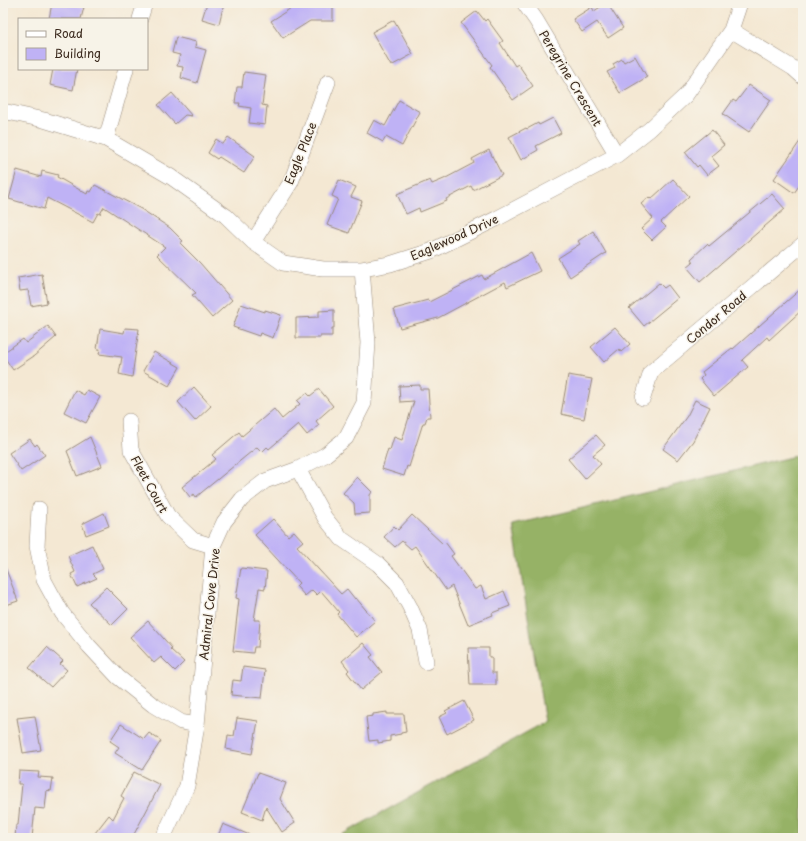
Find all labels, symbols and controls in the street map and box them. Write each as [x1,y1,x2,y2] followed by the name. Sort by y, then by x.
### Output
[18,18,148,70] legend
[54,24,83,42] text: Road
[535,26,607,130] street label: Peregrine Crescent
[54,44,101,62] text: Building
[279,119,321,187] street label: Eagle Place
[407,209,501,265] street label: Eaglewood Drive
[682,286,750,348] street label: Condor Road
[127,452,173,516] street label: Fleet Court
[194,547,224,661] street label: Admiral Cove Drive

